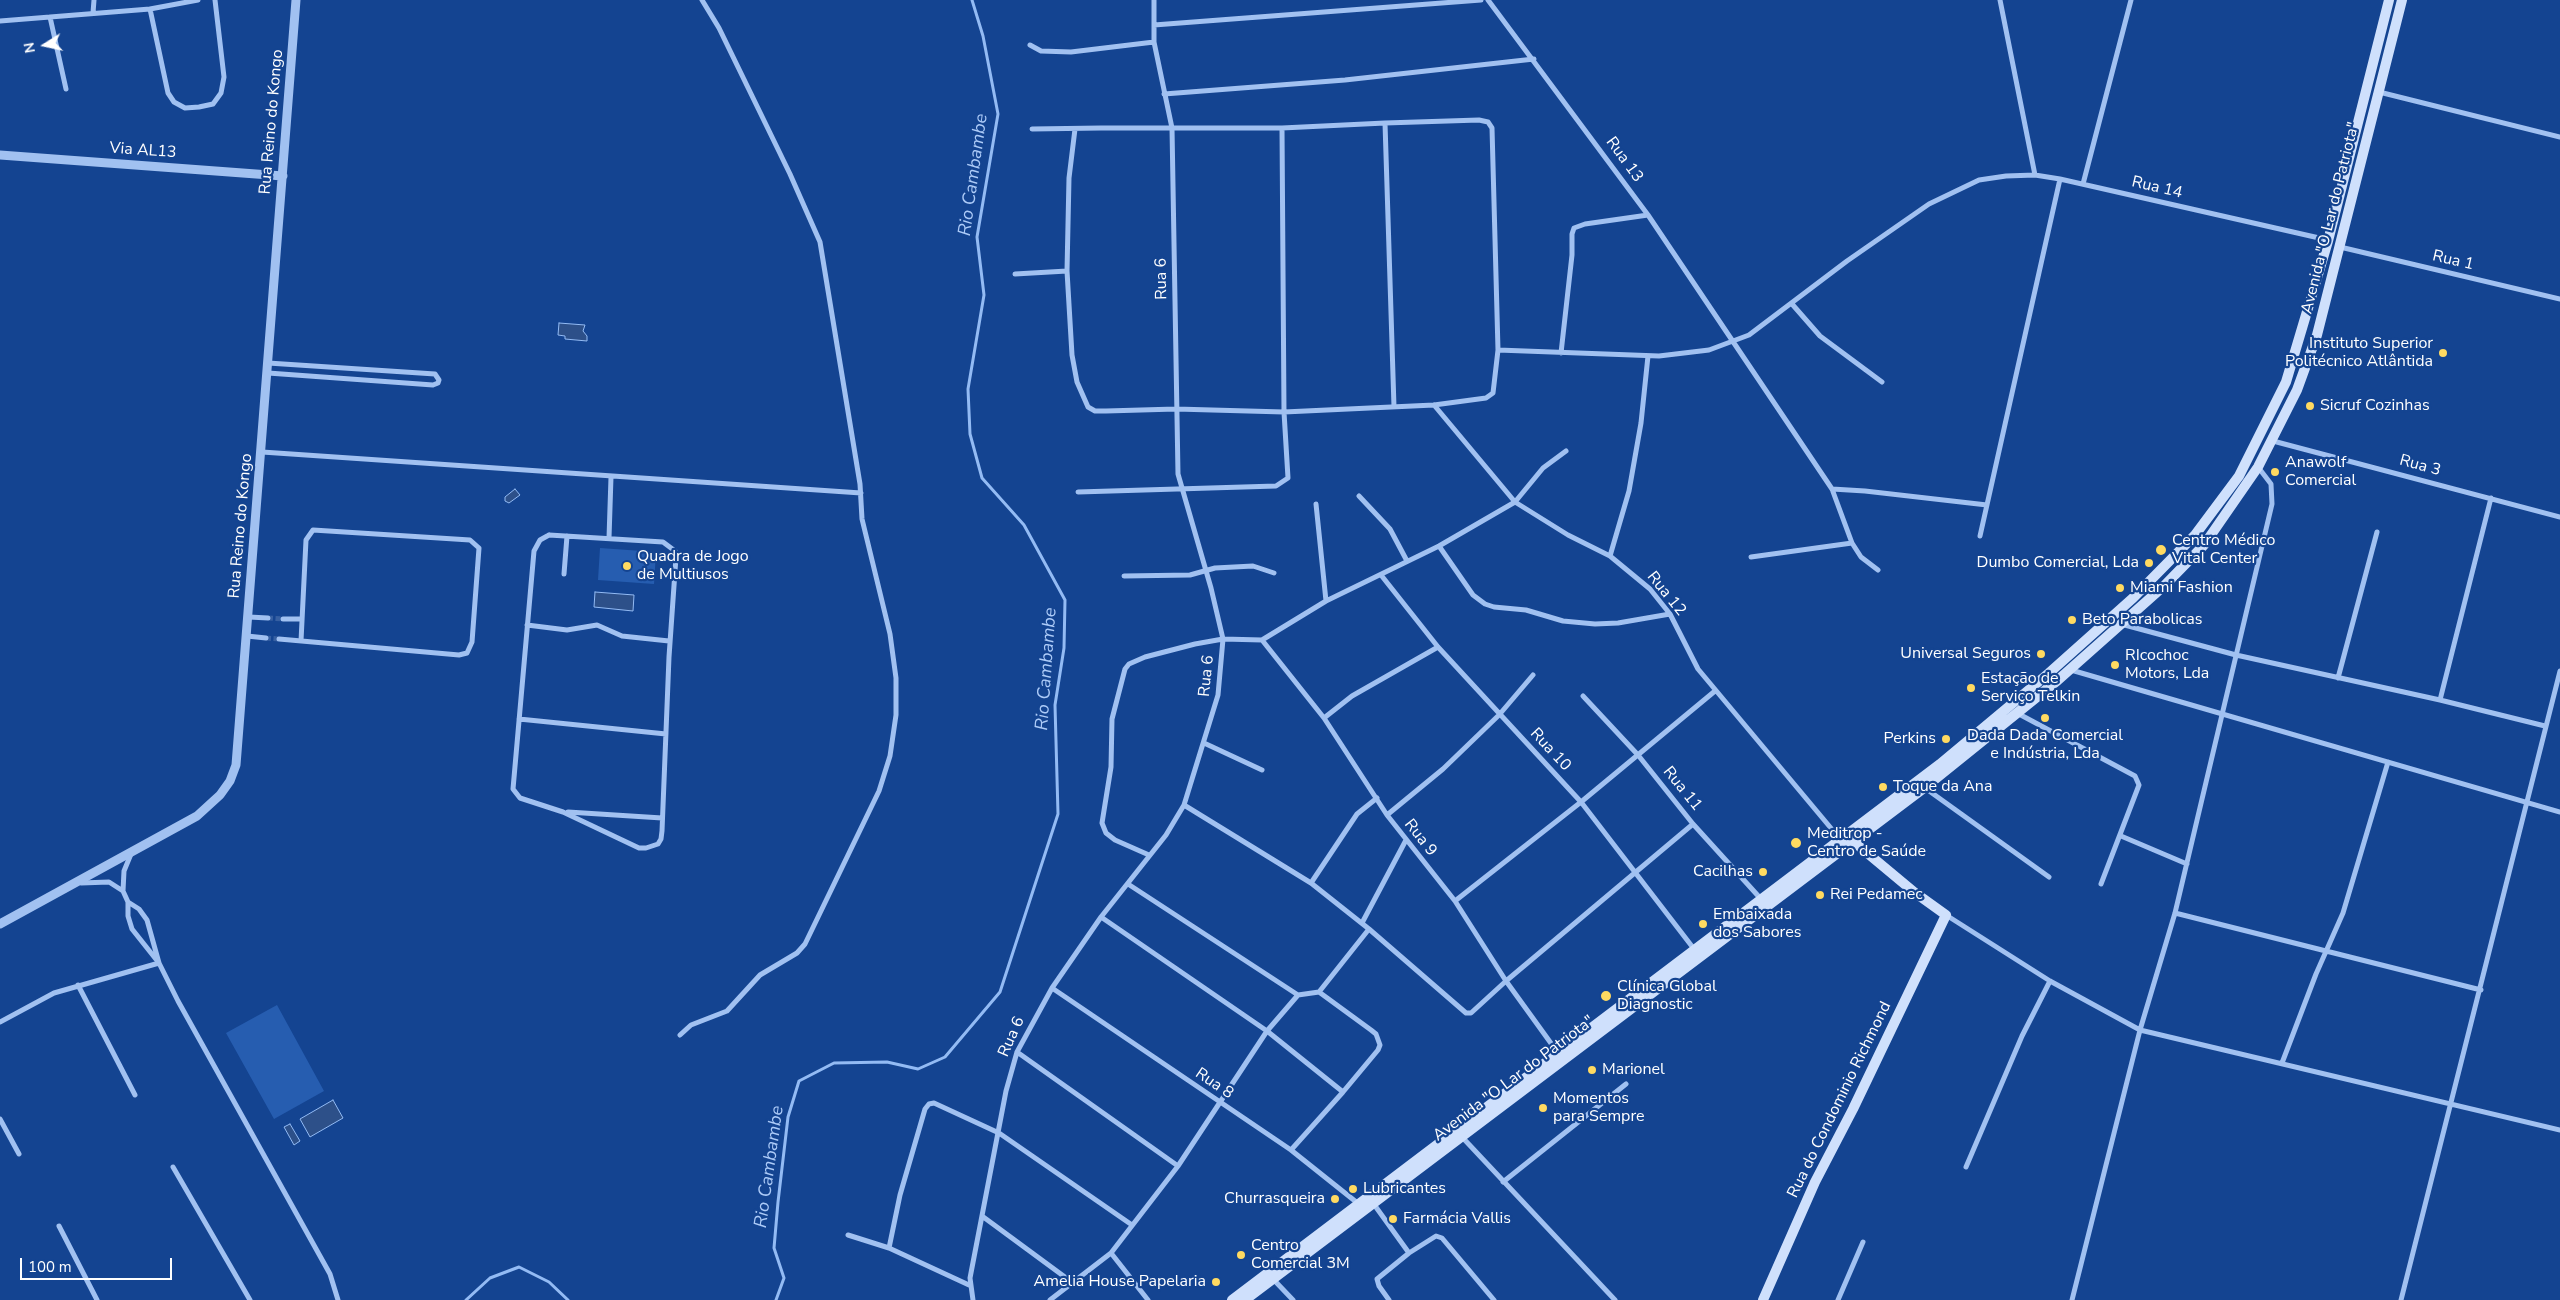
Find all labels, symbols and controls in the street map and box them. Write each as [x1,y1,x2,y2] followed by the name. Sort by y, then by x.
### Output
[20,20,70,70] north arrow
[19,41,40,55] text: N
[256,49,288,195] street label: Rua Reino do Kongo
[955,113,993,237] water label: Rio Cambambe
[2298,120,2364,316] street label: Avenida "O Lar do Patriota"
[1601,134,1647,186] street label: Rua 13
[109,139,177,163] street label: Via AL13
[2130,173,2184,203] street label: Rua 14
[2430,247,2476,275] street label: Rua 1
[1152,258,1172,300] street label: Rua 6
[2285,334,2433,372] place label: Instituto Superior Politécnico Atlântida
[2437,347,2449,359] marker: Instituto Superior Politécnico Atlântida
[2320,396,2430,416] place label: Sicruf Cozinhas
[2304,400,2316,412] marker: Sicruf Cozinhas
[2397,451,2443,481] street label: Rua 3
[225,453,257,599] street label: Rua Reino do Kongo
[2285,453,2356,491] place label: Anawolf Comercial
[2269,466,2281,478] marker: Anawolf Comercial
[2172,531,2275,569] place label: Centro Médico Vital Center
[2154,543,2168,557] marker: Centro Médico Vital Center
[637,547,749,585] place label: Quadra de Jogo de Multiusos
[1977,553,2139,573] place label: Dumbo Comercial, Lda
[2143,557,2155,569] marker: Dumbo Comercial, Lda
[621,560,633,572] marker: Quadra de Jogo de Multiusos
[1642,568,1690,620] street label: Rua 12
[2130,578,2233,598] place label: Miami Fashion
[2114,582,2126,594] marker: Miami Fashion
[1032,607,1062,731] water label: Rio Cambambe
[2082,610,2202,630] place label: Beto Parabolicas
[2066,614,2078,626] marker: Beto Parabolicas
[1900,644,2031,664] place label: Universal Seguros
[2125,646,2209,684] place label: RIcochoc Motors, Lda
[2035,648,2047,660] marker: Universal Seguros
[1195,654,1219,698] street label: Rua 6
[2109,659,2121,671] marker: RIcochoc Motors, Lda
[1981,669,2080,707] place label: Estação de Serviço Telkin
[1965,682,1977,694] marker: Estação de Serviço Telkin
[2039,712,2051,724] marker: Dada Dada Comercial e Indústria, Lda
[1525,725,1575,775] street label: Rua 10
[1967,726,2123,764] place label: Dada Dada Comercial e Indústria, Lda
[1883,729,1936,749] place label: Perkins
[1940,733,1952,745] marker: Perkins
[1658,763,1706,815] street label: Rua 11
[1893,777,1992,797] place label: Toque da Ana
[1877,781,1889,793] marker: Toque da Ana
[1400,816,1440,860] street label: Rua 9
[1807,824,1926,862] place label: Meditrop - Centro de Saúde
[1789,836,1803,850] marker: Meditrop - Centro de Saúde
[1693,862,1753,882] place label: Cacilhas
[1757,866,1769,878] marker: Cacilhas
[1830,885,1923,905] place label: Rei Pedamec
[1814,889,1826,901] marker: Rei Pedamec
[1713,905,1801,943] place label: Embaixada dos Sabores
[1697,918,1709,930] marker: Embaixada dos Sabores
[1617,977,1717,1015] place label: Clínica Global Diagnostic
[1599,989,1613,1003] marker: Clínica Global Diagnostic
[1784,999,1896,1201] street label: Rua do Condominio Richmond
[1430,1012,1598,1146] street label: Avenida "O Lar do Patriota"
[995,1014,1029,1060] street label: Rua 6
[1602,1060,1665,1080] place label: Marionel
[1191,1064,1237,1104] street label: Rua 8
[1586,1064,1598,1076] marker: Marionel
[1553,1089,1645,1127] place label: Momentos para Sempre
[1537,1102,1549,1114] marker: Momentos para Sempre
[751,1105,789,1229] water label: Rio Cambambe
[1363,1179,1446,1199] place label: Lubricantes
[1347,1183,1359,1195] marker: Lubricantes
[1224,1189,1325,1209] place label: Churrasqueira
[1329,1193,1341,1205] marker: Churrasqueira
[1403,1209,1511,1229] place label: Farmácia Vallis
[1387,1213,1399,1225] marker: Farmácia Vallis
[1251,1236,1350,1274] place label: Centro Comercial 3M
[22,1248,175,1280] scale bar
[1235,1249,1247,1261] marker: Centro Comercial 3M
[28,1257,72,1277] text: 100 m
[1034,1272,1206,1292] place label: Amelia House Papelaria
[1210,1276,1222,1288] marker: Amelia House Papelaria

